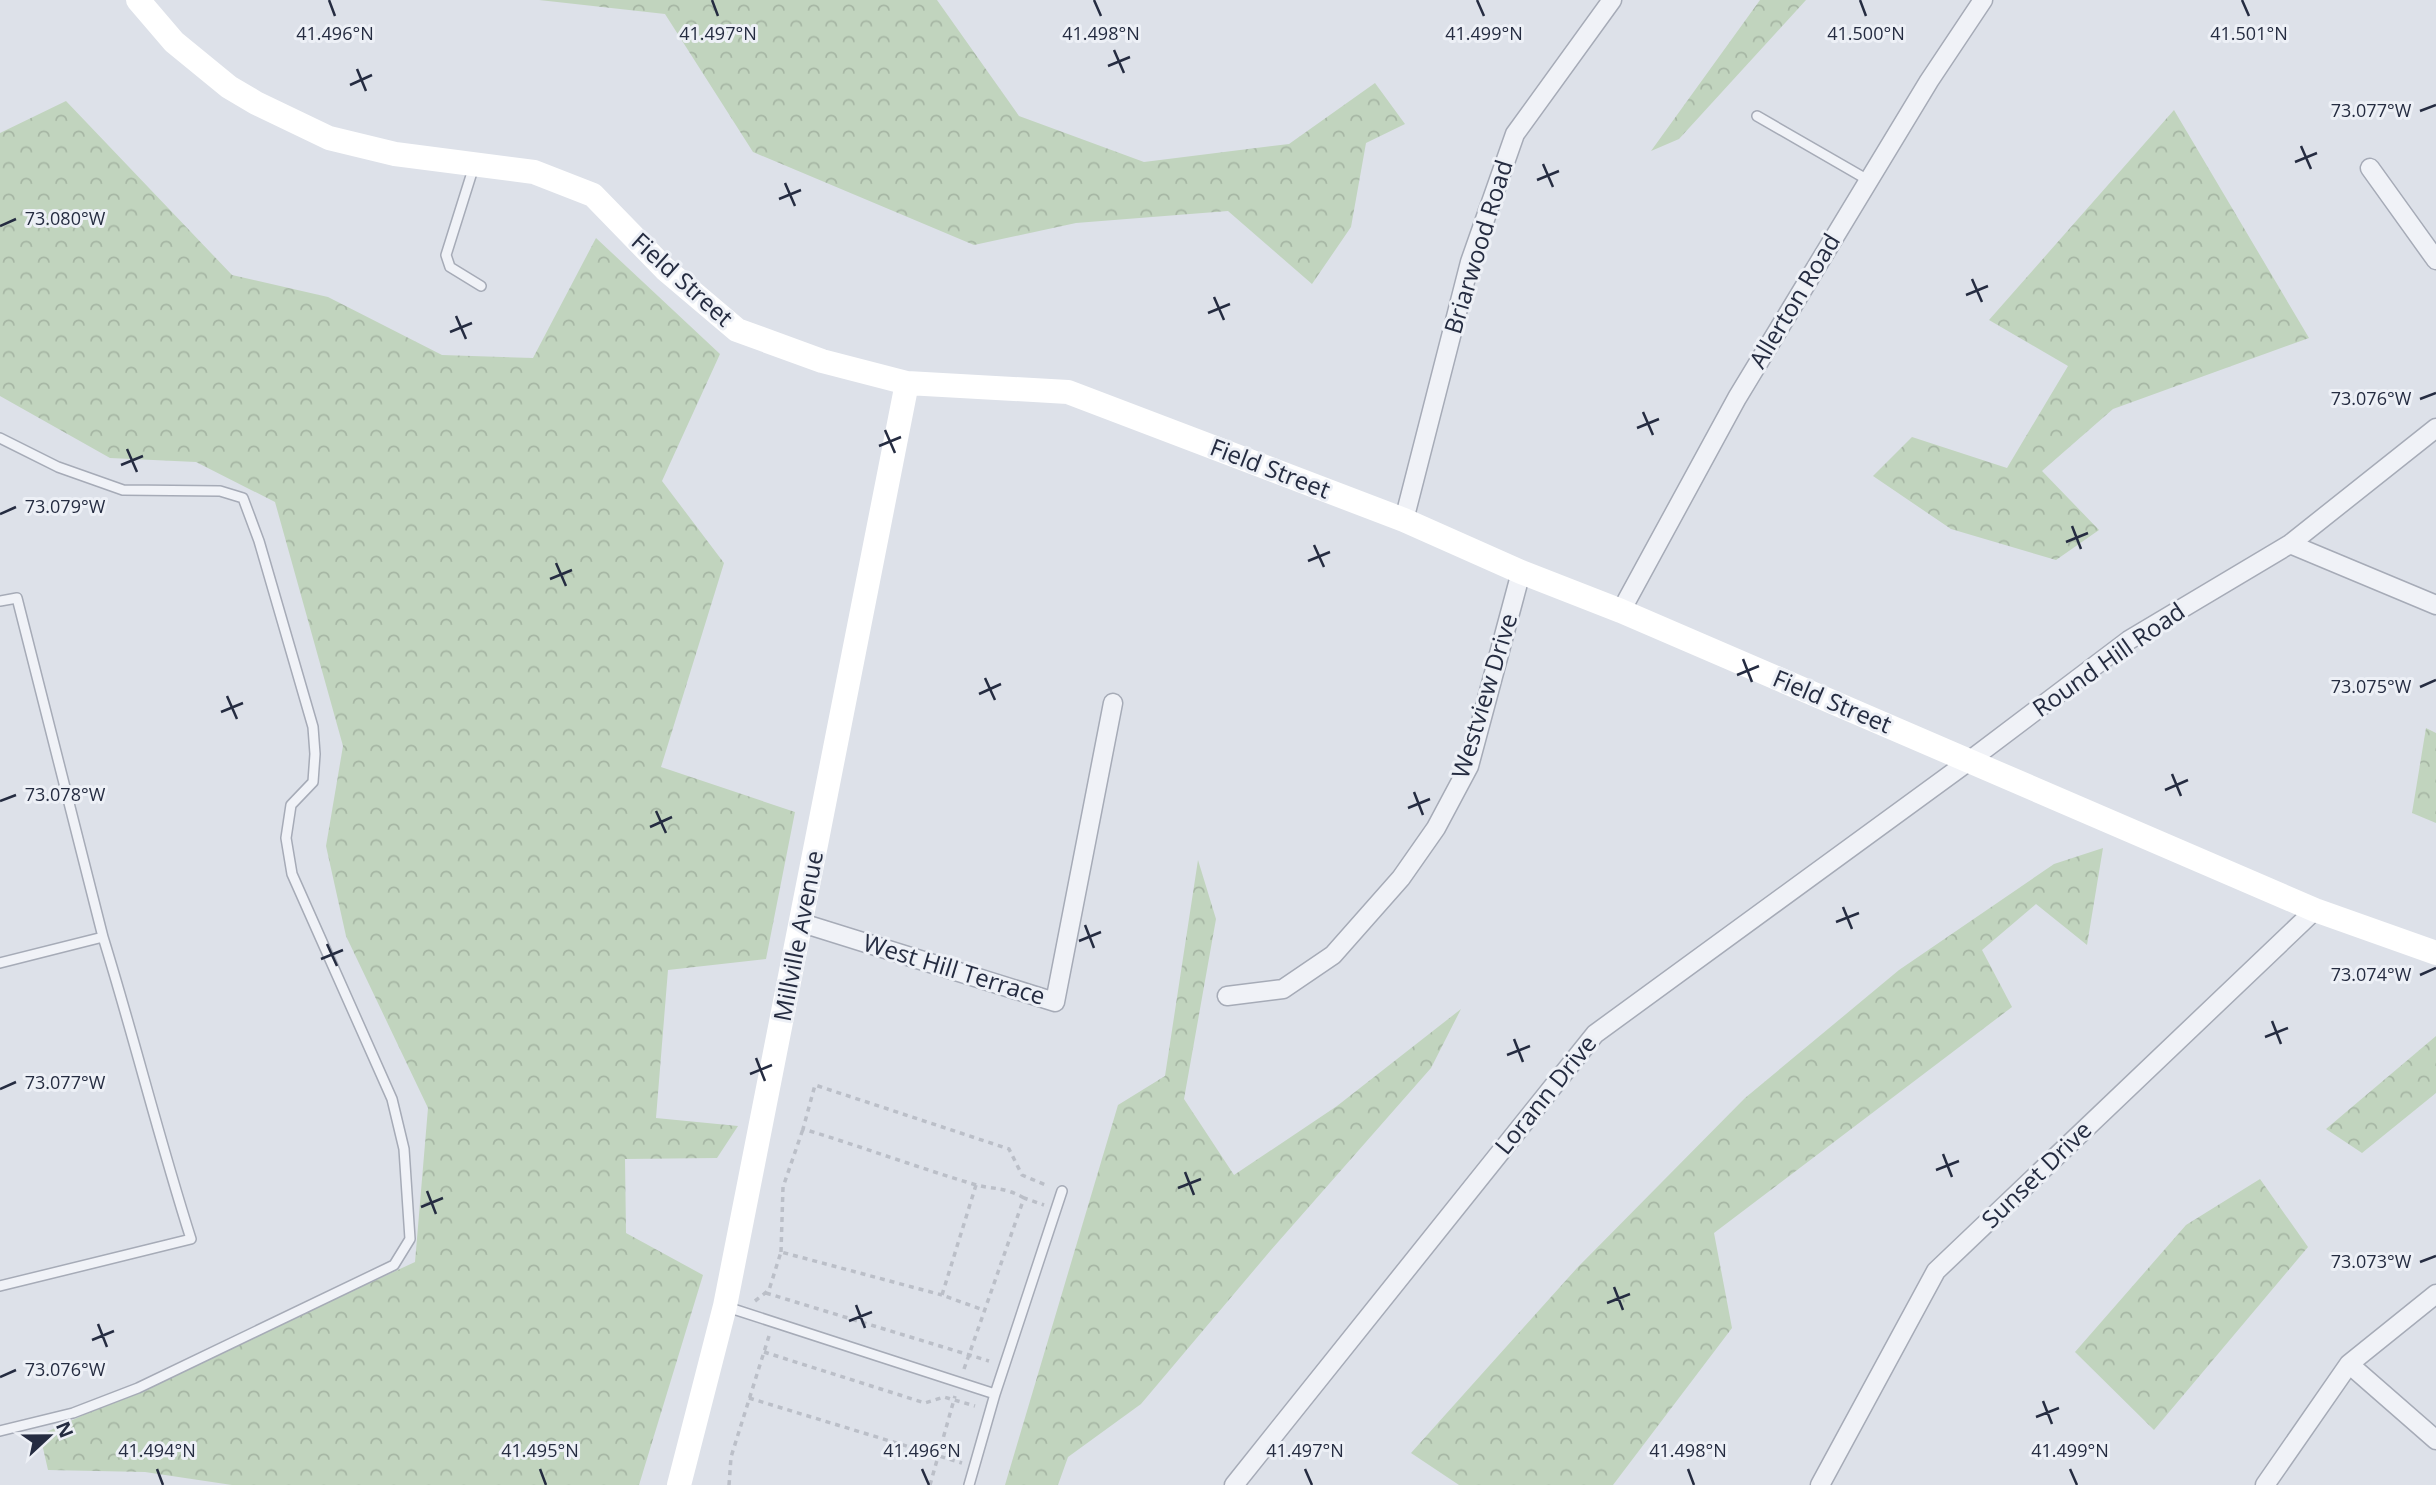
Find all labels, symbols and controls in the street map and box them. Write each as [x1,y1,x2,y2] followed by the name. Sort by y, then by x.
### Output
[296,21,374,45] text: 41.496°N
[679,21,757,45] text: 41.497°N
[1062,21,1140,45] text: 41.498°N
[1445,21,1523,45] text: 41.499°N
[1827,21,1905,45] text: 41.500°N
[2210,21,2288,45] text: 41.501°N
[2331,98,2412,122] text: 73.077°W
[1435,156,1520,338] street label: Briarwood Road
[25,206,106,230] text: 73.080°W
[625,224,741,333] street label: Field Street
[1740,227,1847,374] street label: Allerton Road
[2331,386,2412,410] text: 73.076°W
[1206,430,1335,506] street label: Field Street
[25,494,106,518] text: 73.079°W
[2025,594,2191,724] street label: Round Hill Road
[1443,609,1524,782] street label: Westview Drive
[1768,661,1897,740] street label: Field Street
[2331,674,2412,698] text: 73.075°W
[25,782,106,806] text: 73.078°W
[765,848,830,1024] street label: Millville Avenue
[859,925,1049,1012] street label: West Hill Terrace
[2331,962,2412,986] text: 73.074°W
[1487,1028,1603,1161] street label: Lorann Drive
[25,1070,106,1094] text: 73.077°W
[1974,1113,2098,1235] street label: Sunset Drive
[2331,1249,2412,1273] text: 73.073°W
[25,1357,106,1381] text: 73.076°W
[14,1401,84,1471] north arrow
[50,1418,80,1442] text: N
[118,1438,196,1462] text: 41.494°N
[501,1438,579,1462] text: 41.495°N
[883,1438,961,1462] text: 41.496°N
[1266,1438,1344,1462] text: 41.497°N
[1649,1438,1727,1462] text: 41.498°N
[2031,1438,2109,1462] text: 41.499°N

